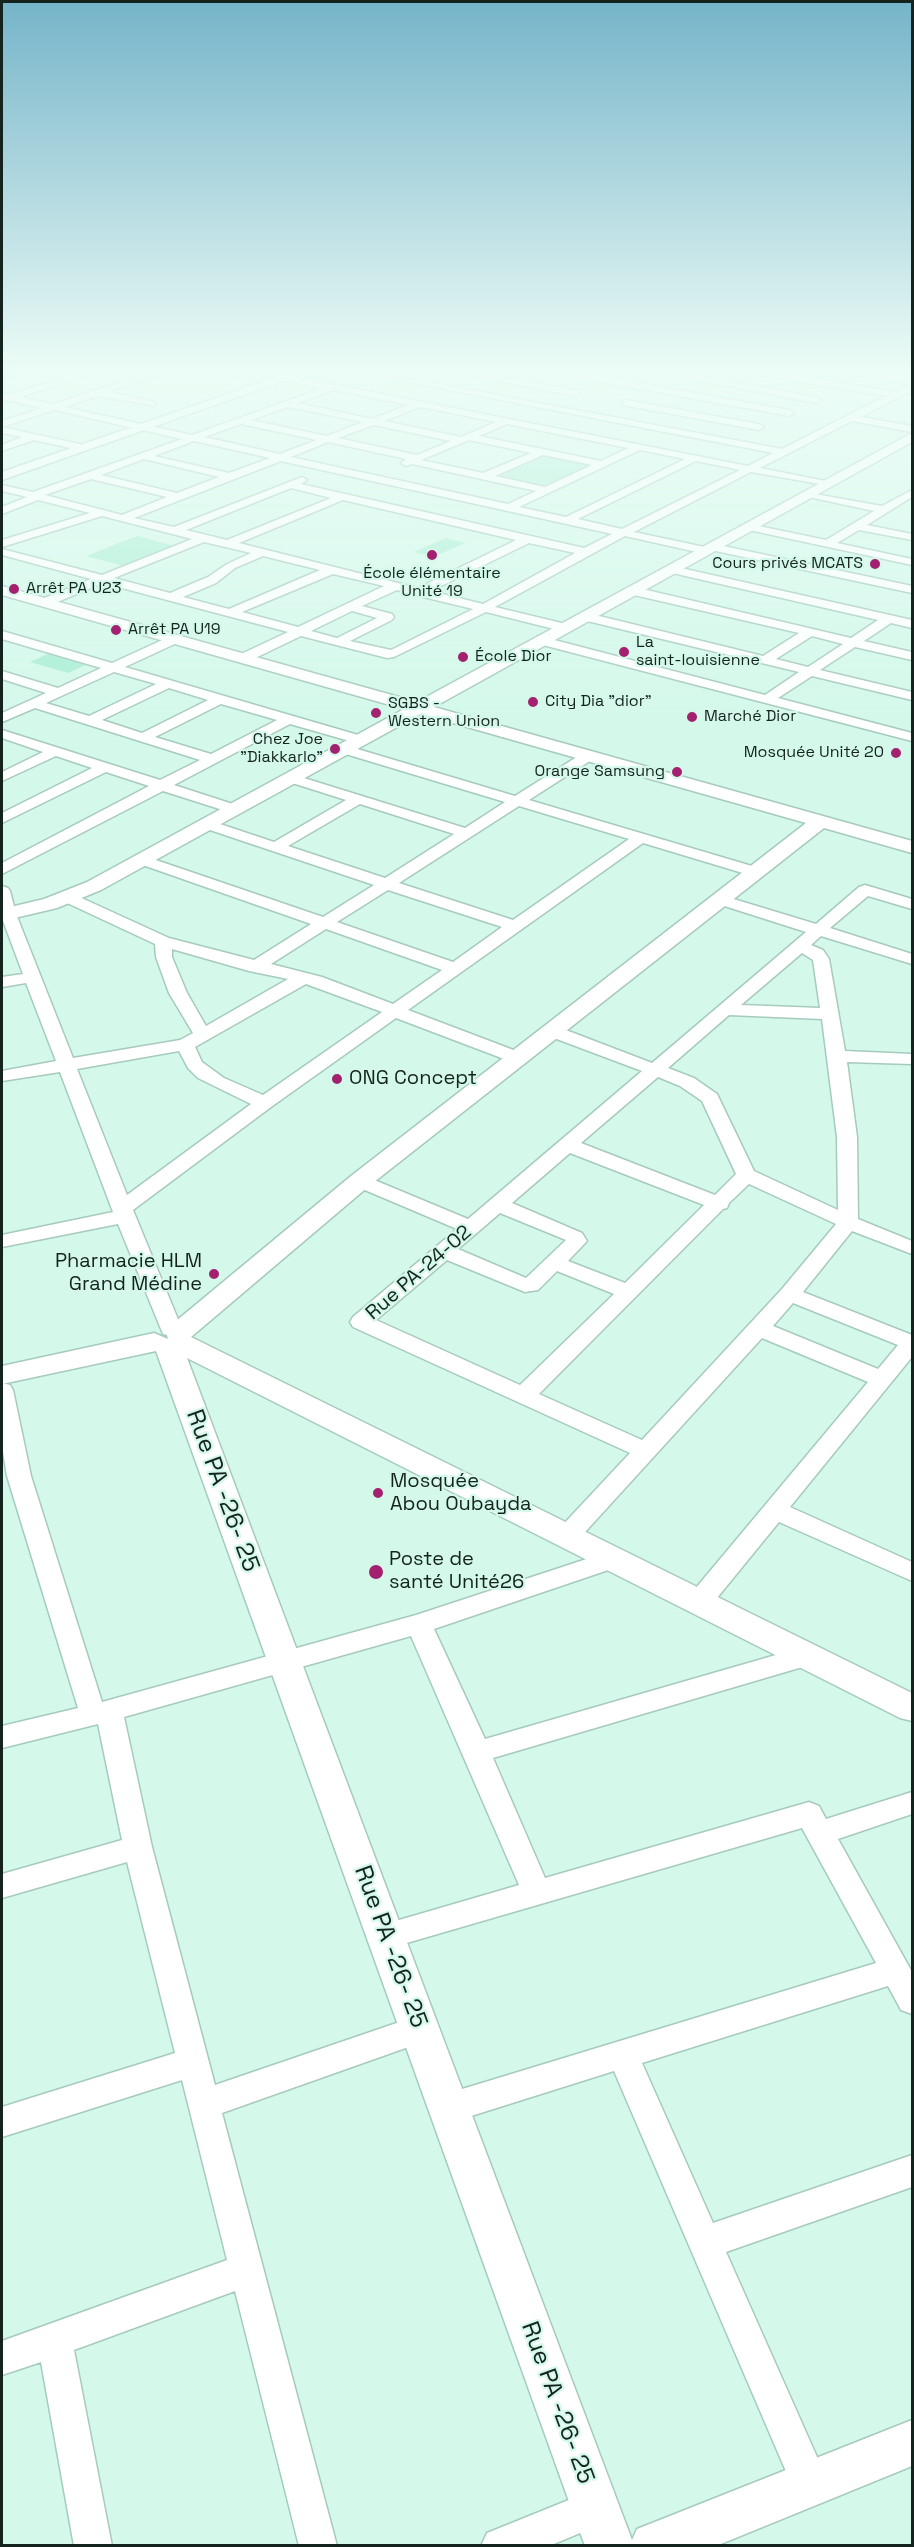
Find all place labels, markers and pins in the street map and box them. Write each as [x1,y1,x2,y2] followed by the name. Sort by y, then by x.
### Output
[425,548,439,562] marker: École élémentaire Unité 19
[712,554,863,574] place label: Cours privés MCATS
[868,557,882,571] marker: Cours privés MCATS
[363,564,501,602] place label: École élémentaire Unité 19
[26,579,121,599] place label: Arrêt PA U23
[7,582,21,596] marker: Arrêt PA U23
[128,620,221,640] place label: Arrêt PA U19
[109,623,123,637] marker: Arrêt PA U19
[636,633,760,671] place label: La saint-louisienne
[617,645,631,659] marker: La saint-louisienne
[475,647,551,667] place label: École Dior
[456,650,470,664] marker: École Dior
[545,692,652,712] place label: City Dia "dior"
[388,694,500,732] place label: SGBS - Western Union
[526,695,540,709] marker: City Dia "dior"
[369,706,383,720] marker: SGBS - Western Union
[704,707,796,727] place label: Marché Dior
[685,710,699,724] marker: Marché Dior
[240,730,323,768] place label: Chez Joe "Diakkarlo"
[328,742,342,756] marker: Chez Joe "Diakkarlo"
[744,743,884,763] place label: Mosquée Unité 20
[889,746,903,760] marker: Mosquée Unité 20
[535,762,665,782] place label: Orange Samsung
[670,765,684,779] marker: Orange Samsung
[349,1067,477,1091] place label: ONG Concept
[330,1072,344,1086] marker: ONG Concept
[55,1250,202,1297] place label: Pharmacie HLM Grand Médine
[207,1267,221,1281] marker: Pharmacie HLM Grand Médine
[390,1470,532,1517] place label: Mosquée Abou Oubayda
[371,1486,385,1500] marker: Mosquée Abou Oubayda
[389,1548,524,1595] place label: Poste de santé Unité26
[367,1563,385,1581] marker: Poste de santé Unité26

